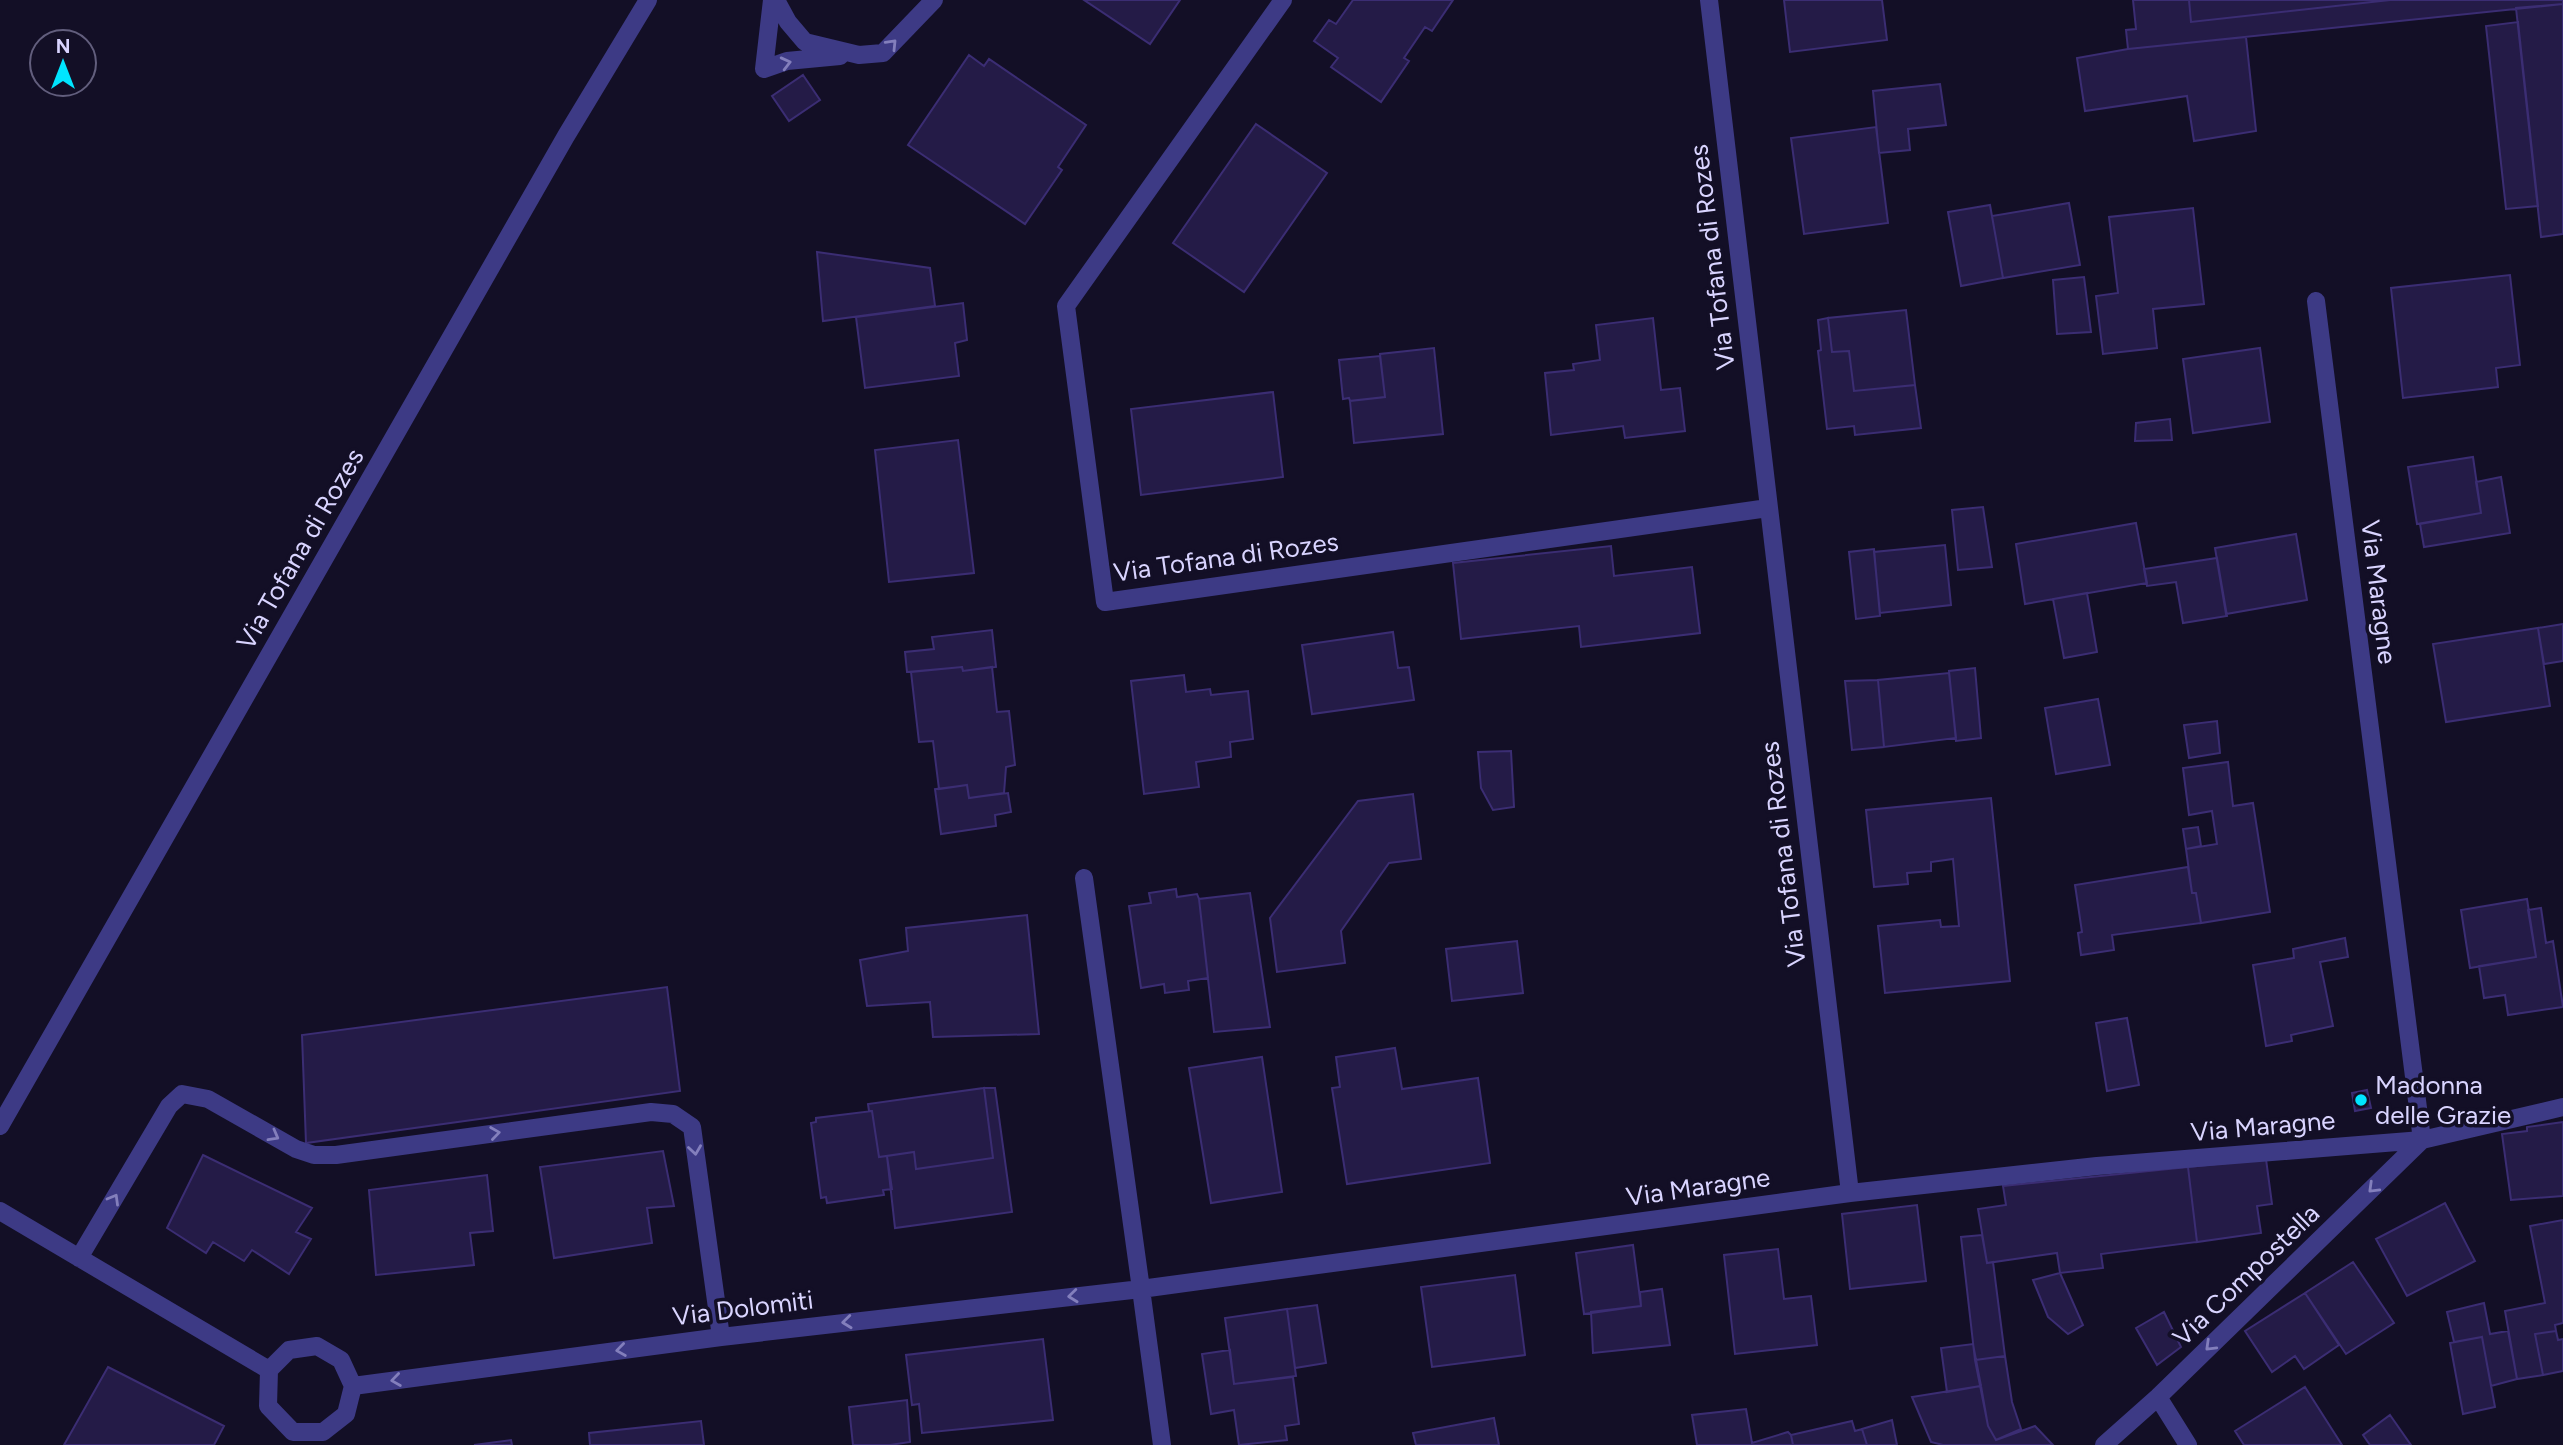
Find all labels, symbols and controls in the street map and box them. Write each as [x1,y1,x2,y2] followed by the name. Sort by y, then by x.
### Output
[28,28,98,98] north arrow
[56,35,70,58] text: N
[883,39,896,52] one-way arrow
[780,57,792,71] one-way arrow
[1682,143,1742,371] street label: Via Tofana di Rozes
[229,443,371,655] street label: Via Tofana di Rozes
[2354,518,2404,666] street label: Via Maragne
[1112,525,1340,589] street label: Via Tofana di Rozes
[1753,740,1813,968] street label: Via Tofana di Rozes
[2375,1069,2511,1131] place label: Madonna delle Grazie
[2353,1092,2369,1108] marker: Madonna delle Grazie
[2189,1104,2337,1148] street label: Via Maragne
[489,1126,501,1141] one-way arrow
[266,1128,279,1141] one-way arrow
[688,1144,703,1155] one-way arrow
[1624,1161,1772,1213] street label: Via Maragne
[2368,1179,2381,1192] one-way arrow
[106,1194,119,1206] one-way arrow
[2166,1197,2326,1353] street label: Via Compostella
[671,1283,815,1333] street label: Via Dolomiti
[1067,1289,1079,1304] one-way arrow
[841,1315,853,1330] one-way arrow
[2205,1338,2218,1351] one-way arrow
[615,1342,627,1357] one-way arrow
[390,1373,402,1388] one-way arrow

